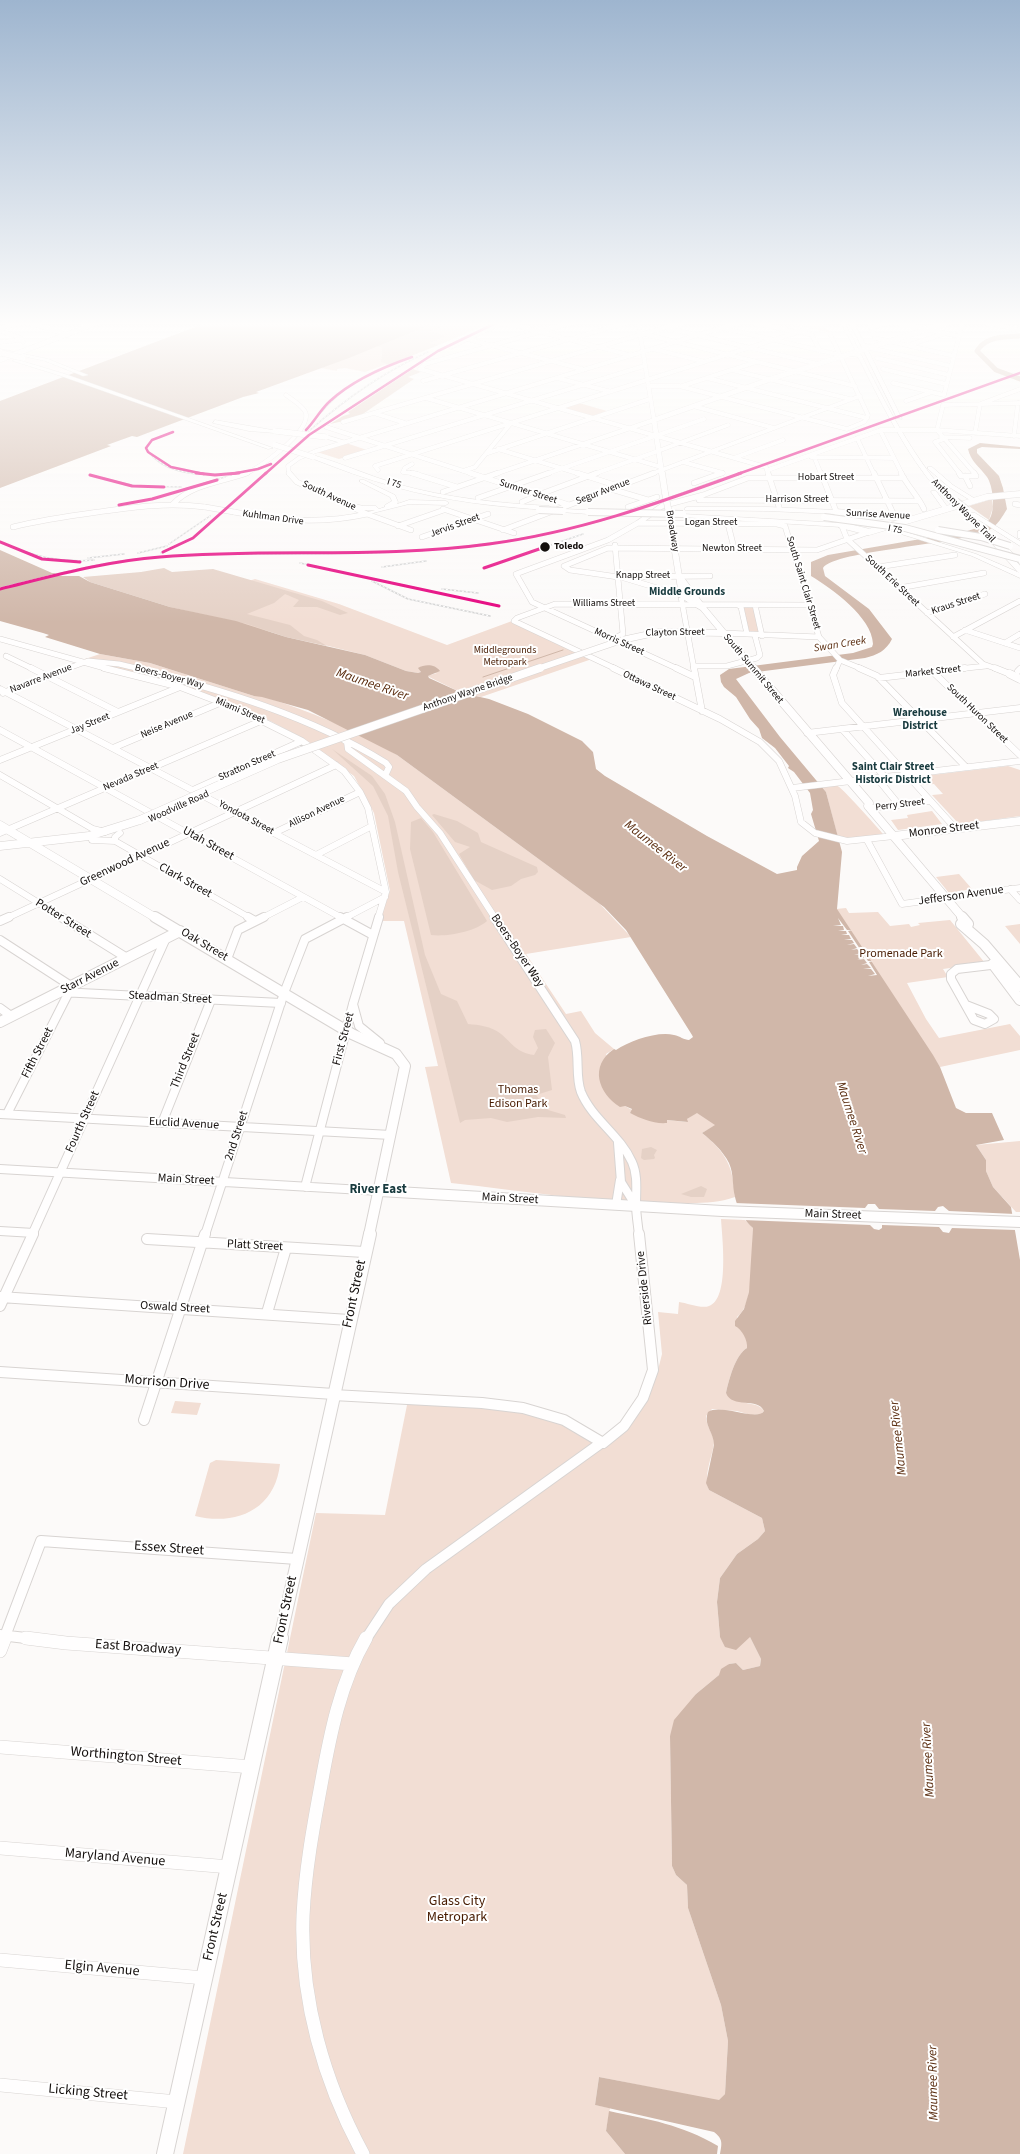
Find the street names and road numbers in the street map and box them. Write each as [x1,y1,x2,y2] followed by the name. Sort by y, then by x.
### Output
[798,472,854,484] street label: Hobart Street
[385,476,403,492] street label: I 75
[574,476,632,508] street label: Segur Avenue
[498,477,558,507] street label: Sumner Street
[929,477,997,545] street label: Anthony Wayne Trail
[300,478,358,514] street label: South Avenue
[765,494,829,506] street label: Harrison Street
[846,507,910,523] street label: Sunrise Avenue
[242,508,304,528] street label: Kuhlman Drive
[663,509,681,553] street label: Broadway
[429,511,481,541] street label: Jervis Street
[685,517,737,529] street label: Logan Street
[887,523,903,537] street label: I 75
[783,535,823,631] street label: South Saint Clair Street
[702,543,762,555] street label: Newton Street
[862,553,922,609] street label: South Erie Street
[616,570,670,582] street label: Knapp Street
[930,590,982,618] street label: Kraus Street
[573,598,635,610] street label: Williams Street
[592,626,646,658] street label: Morris Street
[645,626,705,640] street label: Clayton Street
[720,632,786,706] street label: South Summit Street
[8,662,74,696] street label: Navarre Avenue
[133,662,205,692] street label: Boers-Boyer Way
[905,663,961,681] street label: Market Street
[621,668,677,704] street label: Ottawa Street
[421,672,515,714] street label: Anthony Wayne Bridge
[944,682,1010,746] street label: South Huron Street
[213,695,267,727] street label: Miami Street
[139,709,195,741] street label: Neise Avenue
[68,711,112,737] street label: Jay Street
[217,748,277,784] street label: Stratton Street
[102,760,160,794] street label: Nevada Street
[147,788,211,826] street label: Woodville Road
[287,793,347,831] street label: Allison Avenue
[875,796,925,814] street label: Perry Street
[216,798,276,838] street label: Yondota Street
[908,819,980,841] street label: Monroe Street
[180,824,236,864] street label: Utah Street
[78,836,172,890] street label: Greenwood Avenue
[156,861,214,901] street label: Clark Street
[917,883,1005,909] street label: Jefferson Avenue
[32,896,94,942] street label: Potter Street
[487,912,547,990] street label: Boers-Boyer Way
[178,925,230,965] street label: Oak Street
[58,956,122,998] street label: Starr Avenue
[128,989,212,1007] street label: Steadman Street
[330,1011,358,1067] street label: First Street
[19,1025,57,1081] street label: Fifth Street
[168,1031,204,1091] street label: Third Street
[63,1089,103,1155] street label: Fourth Street
[222,1109,252,1163] street label: 2nd Street
[148,1115,220,1133] street label: Euclid Avenue
[157,1171,215,1189] street label: Main Street
[481,1190,539,1208] street label: Main Street
[804,1207,862,1223] street label: Main Street
[227,1237,283,1255] street label: Platt Street
[634,1250,656,1326] street label: Riverside Drive
[340,1258,370,1330] street label: Front Street
[140,1299,210,1317] street label: Oswald Street
[124,1372,210,1394] street label: Morrison Drive
[133,1538,205,1560] street label: Essex Street
[271,1574,301,1646] street label: Front Street
[94,1637,182,1659] street label: East Broadway
[70,1744,182,1770] street label: Worthington Street
[64,1845,166,1871] street label: Maryland Avenue
[200,1891,232,1963] street label: Front Street
[64,1957,140,1981] street label: Elgin Avenue
[48,2081,128,2105] street label: Licking Street

